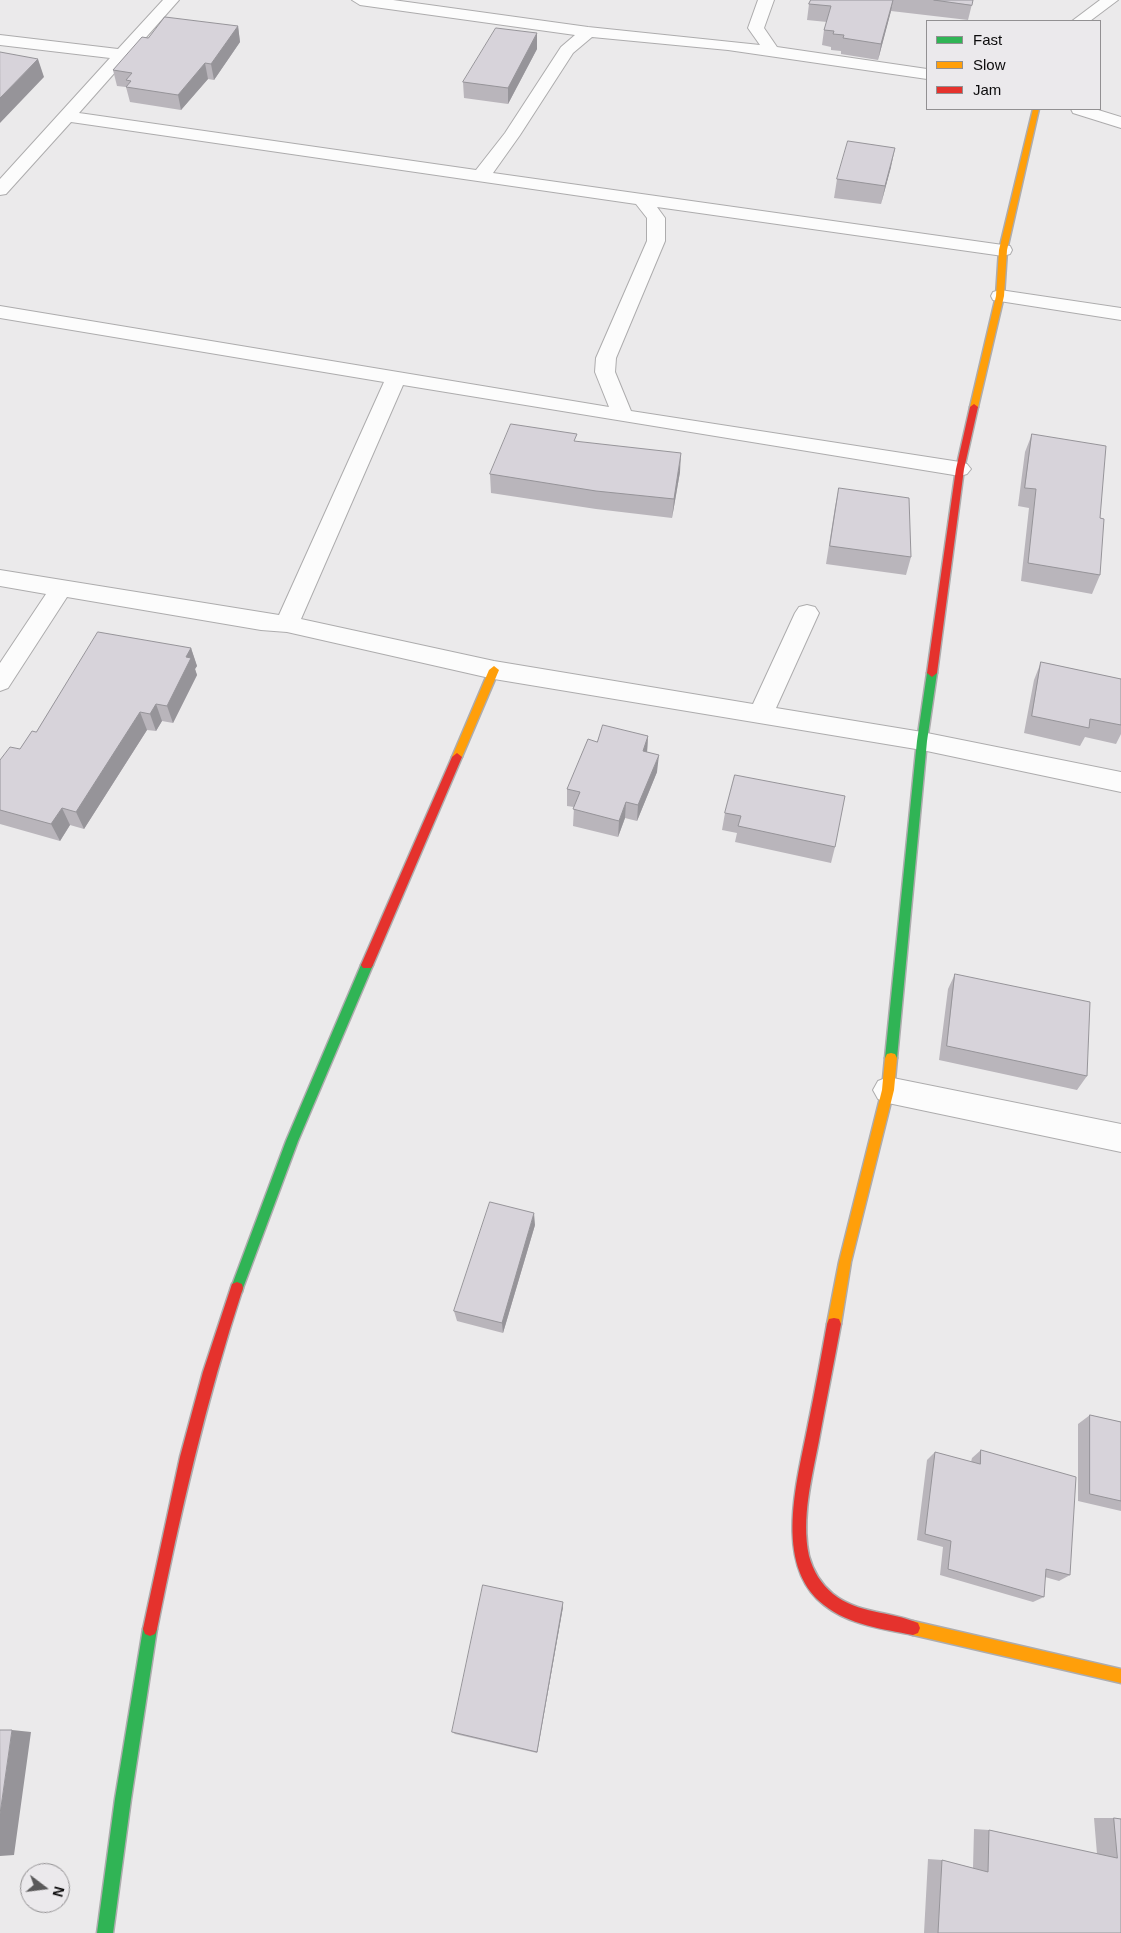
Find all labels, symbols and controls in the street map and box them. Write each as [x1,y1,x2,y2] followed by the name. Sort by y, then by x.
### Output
[926,20,1101,110] legend
[973,31,1002,48] text: Fast
[973,56,1006,73] text: Slow
[973,81,1001,98] text: Jam
[20,1863,70,1913] north arrow
[49,1885,68,1899] text: N

